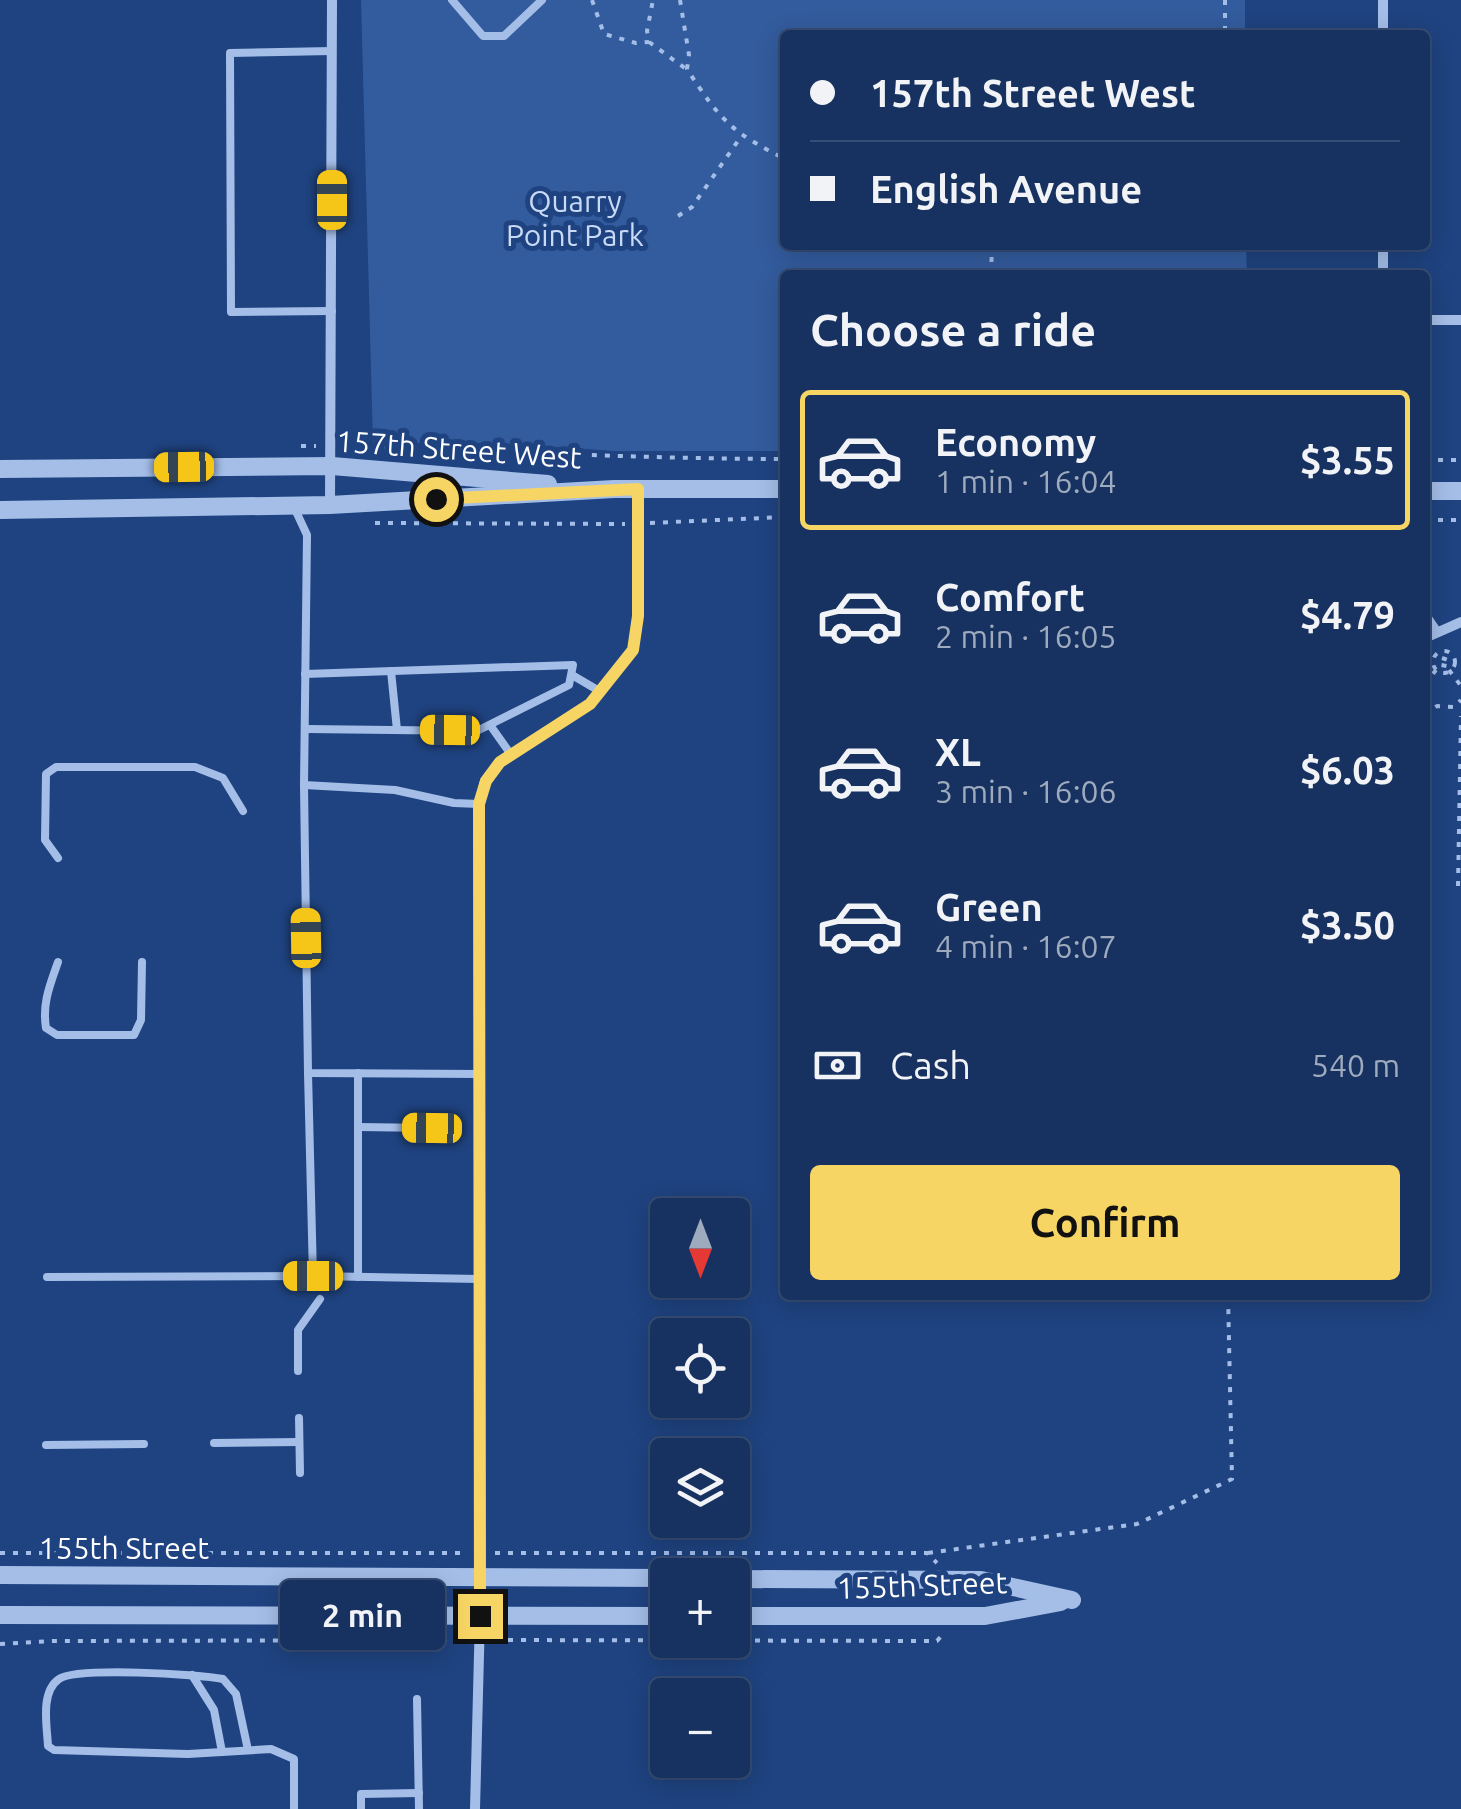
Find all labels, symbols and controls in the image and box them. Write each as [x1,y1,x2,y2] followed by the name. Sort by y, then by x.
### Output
[870,72,1195,114] text: 157th Street West
[870,168,1142,210] text: English Avenue
[317,170,347,230] car
[506,184,644,252] park label: Quarry Point Park
[810,304,1096,355] text: Choose a ride
[815,415,905,505] icon: car
[935,421,1096,463] text: Economy
[335,423,583,475] street label: 157th Street West
[1300,439,1395,481] text: $3.55
[154,451,214,483] car
[935,463,1117,499] text: 1 min · 16:04
[414,477,459,522] route start
[815,570,905,660] icon: car
[935,576,1085,618] text: Comfort
[1300,594,1395,636] text: $4.79
[935,618,1117,654] text: 2 min · 16:05
[420,714,480,746] car
[815,725,905,815] icon: car
[935,731,981,773] text: XL
[1300,749,1395,791] text: $6.03
[935,773,1117,809] text: 3 min · 16:06
[815,880,905,970] icon: car
[935,886,1043,928] text: Green
[1300,904,1395,946] text: $3.50
[290,908,322,968] car
[935,928,1117,964] text: 4 min · 16:07
[810,1038,865,1093] icon: cash
[890,1044,971,1086] text: Cash
[1311,1047,1400,1083] text: 540 m
[402,1112,462,1144] car
[810,1165,1400,1280] button: Confirm
[650,1198,750,1298] north arrow
[650,1198,750,1778] map controls
[283,1261,343,1291] car
[650,1318,750,1418] button: locate
[650,1438,750,1538] button: layers
[39,1531,209,1565] street label: 155th Street
[650,1558,750,1658] button: +
[836,1565,1008,1605] street label: 155th Street
[280,1581,445,1651] callout: 2 min
[458,1594,503,1639] route end
[322,1597,403,1633] text: 2 min
[650,1678,750,1778] button: −

